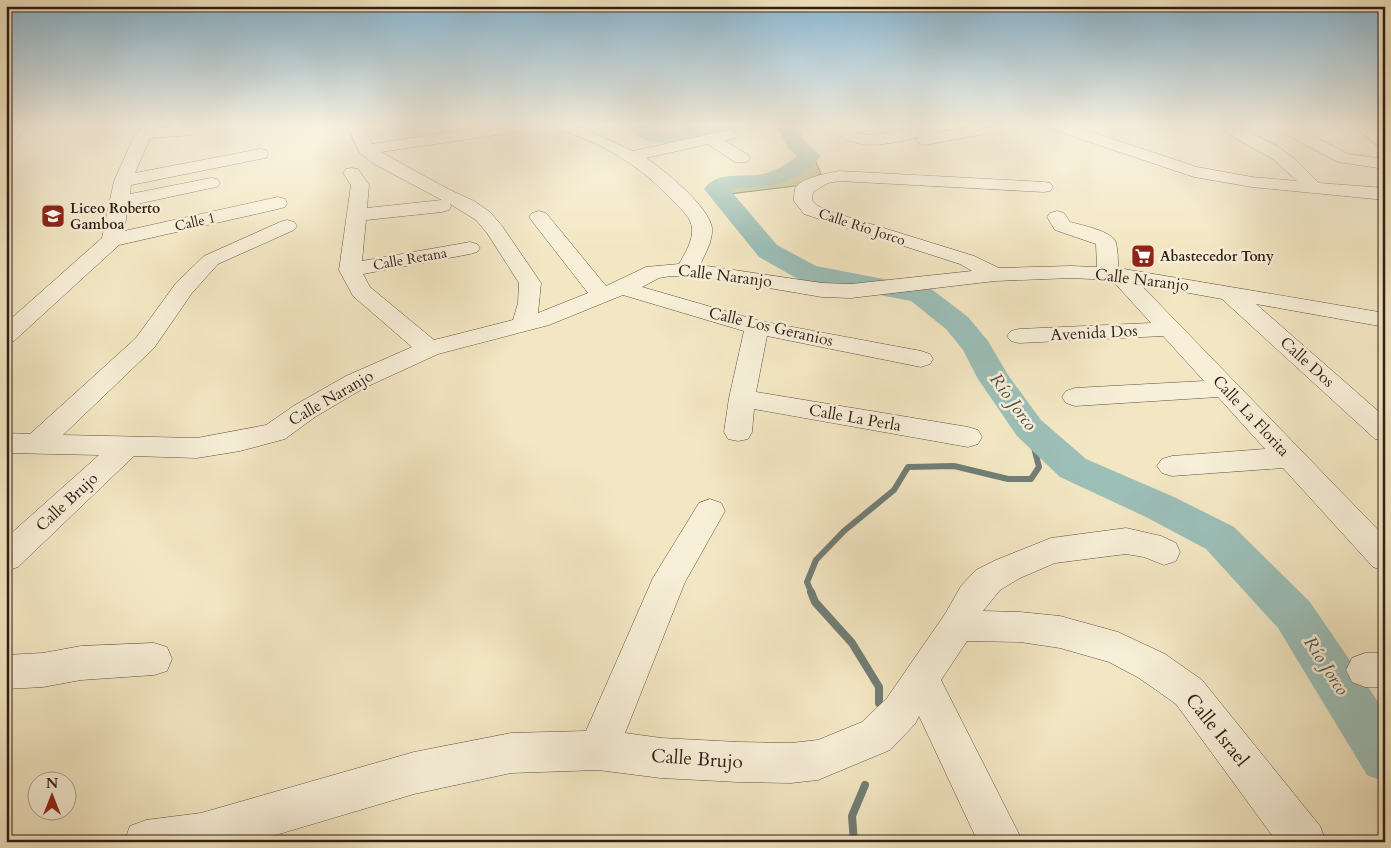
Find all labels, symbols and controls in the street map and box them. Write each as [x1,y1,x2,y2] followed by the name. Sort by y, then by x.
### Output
[70,199,160,234] place label: Liceo Roberto Gamboa
[40,203,66,229] school or university icon: Liceo Roberto Gamboa
[816,204,908,250] street label: Calle Río Jorco
[173,208,217,236] street label: Calle 1
[372,243,448,275] street label: Calle Retana
[1130,243,1156,269] supermarket icon: Abastecedor Tony
[1160,247,1274,266] place label: Abastecedor Tony
[677,259,774,293] street label: Calle Naranjo
[1094,263,1191,297] street label: Calle Naranjo
[707,302,835,352] street label: Calle Los Geranios
[1050,320,1138,346] street label: Avenida Dos
[1275,332,1339,392] street label: Calle Dos
[285,365,378,431] street label: Calle Naranjo
[984,368,1042,436] water label: Río Jorco
[1208,371,1295,462] street label: Calle La Florita
[807,399,903,437] street label: Calle La Perla
[31,467,103,536] street label: Calle Brujo
[1298,632,1354,700] water label: Río Jorco
[1179,688,1255,772] street label: Calle Israel
[650,743,744,775] street label: Calle Brujo
[28,770,78,820] north arrow
[46,774,58,793] text: N

